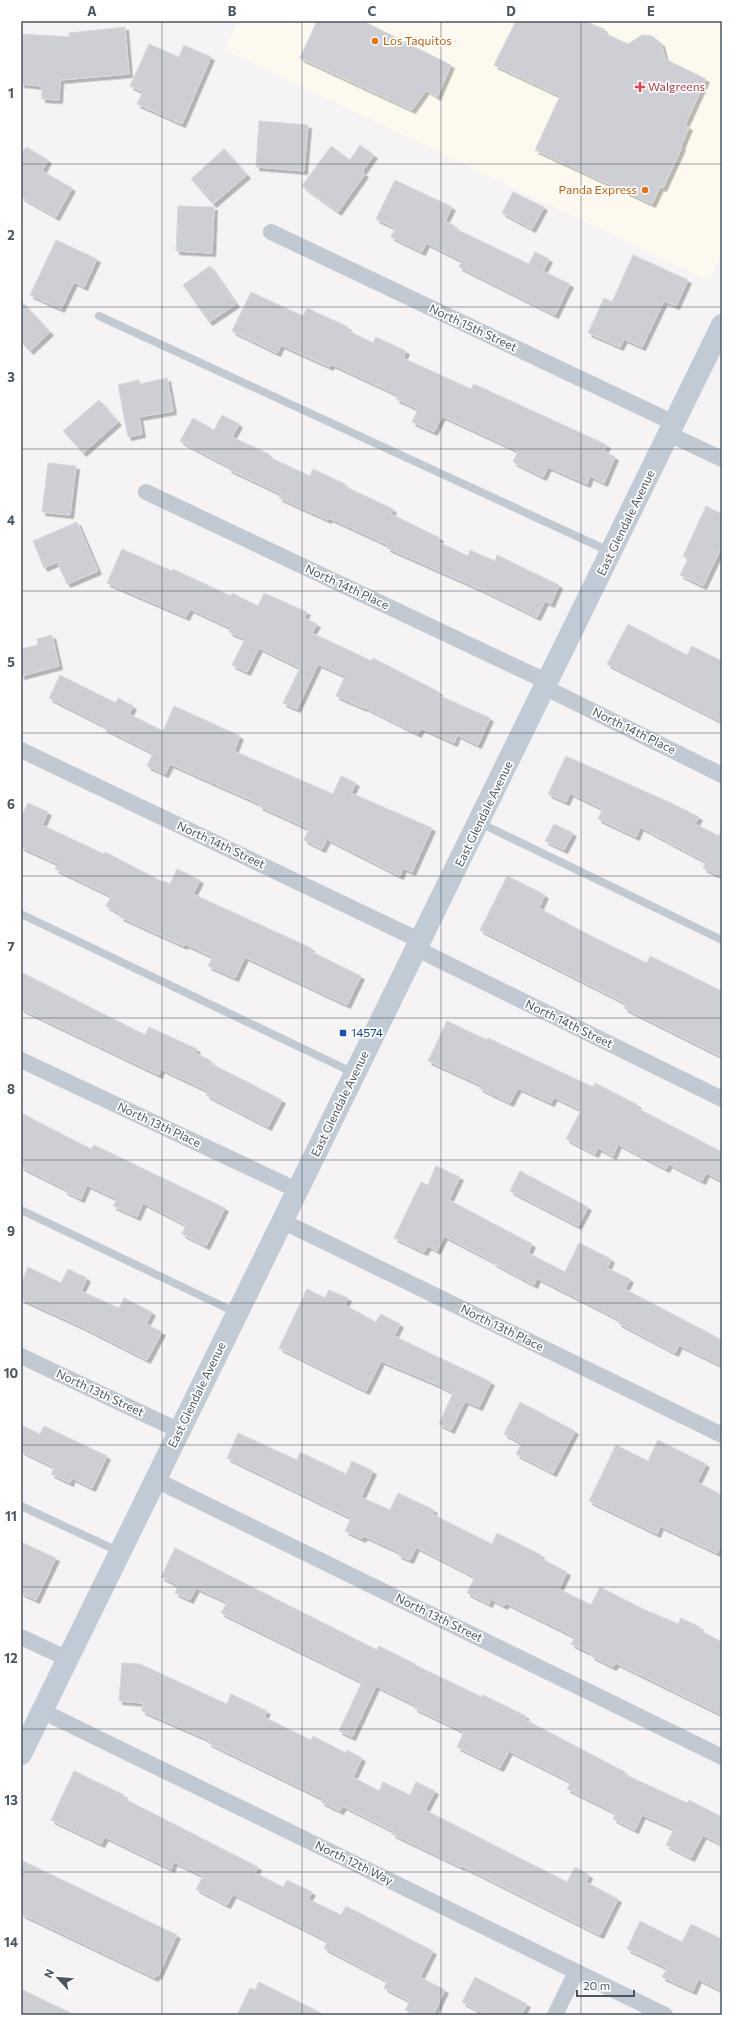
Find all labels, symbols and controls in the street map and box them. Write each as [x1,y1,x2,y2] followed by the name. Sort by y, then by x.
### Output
[87,3,97,19] text: A
[228,3,237,19] text: B
[368,3,377,19] text: C
[506,3,516,19] text: D
[647,3,655,19] text: E
[383,33,452,47] place label: Los Taquitos
[370,36,380,46] marker: Los Taquitos
[648,79,705,93] place label: Walgreens
[635,82,645,92] marker: Walgreens
[8,85,14,101] text: 1
[558,182,637,196] place label: Panda Express
[640,185,650,195] marker: Panda Express
[7,227,15,243] text: 2
[427,301,520,354] street label: North 15th Street
[7,369,15,385] text: 3
[593,467,657,578] street label: East Glendale Avenue
[7,512,15,528] text: 4
[303,561,391,612] street label: North 14th Place
[7,654,15,670] text: 5
[591,704,678,756] street label: North 14th Place
[451,758,515,869] street label: East Glendale Avenue
[7,796,15,812] text: 6
[175,818,268,871] street label: North 14th Street
[7,938,15,954] text: 7
[523,996,615,1050] street label: North 14th Street
[351,1025,383,1039] place label: 14574
[338,1028,348,1038] marker: 14574
[307,1048,371,1159] street label: East Glendale Avenue
[7,1081,15,1097] text: 8
[116,1099,203,1150] street label: North 13th Place
[7,1223,15,1239] text: 9
[459,1301,546,1353] street label: North 13th Place
[164,1339,228,1450] street label: East Glendale Avenue
[4,1365,19,1381] text: 10
[54,1366,147,1419] street label: North 13th Street
[5,1508,17,1524] text: 11
[394,1590,485,1644] street label: North 13th Street
[4,1650,18,1666] text: 12
[4,1792,18,1808] text: 13
[313,1837,396,1887] street label: North 12th Way
[4,1934,18,1950] text: 14
[38,1958,78,1998] north arrow
[41,1967,56,1980] text: N
[577,1972,634,1998] scale bar
[583,1978,610,1992] text: 20 m

